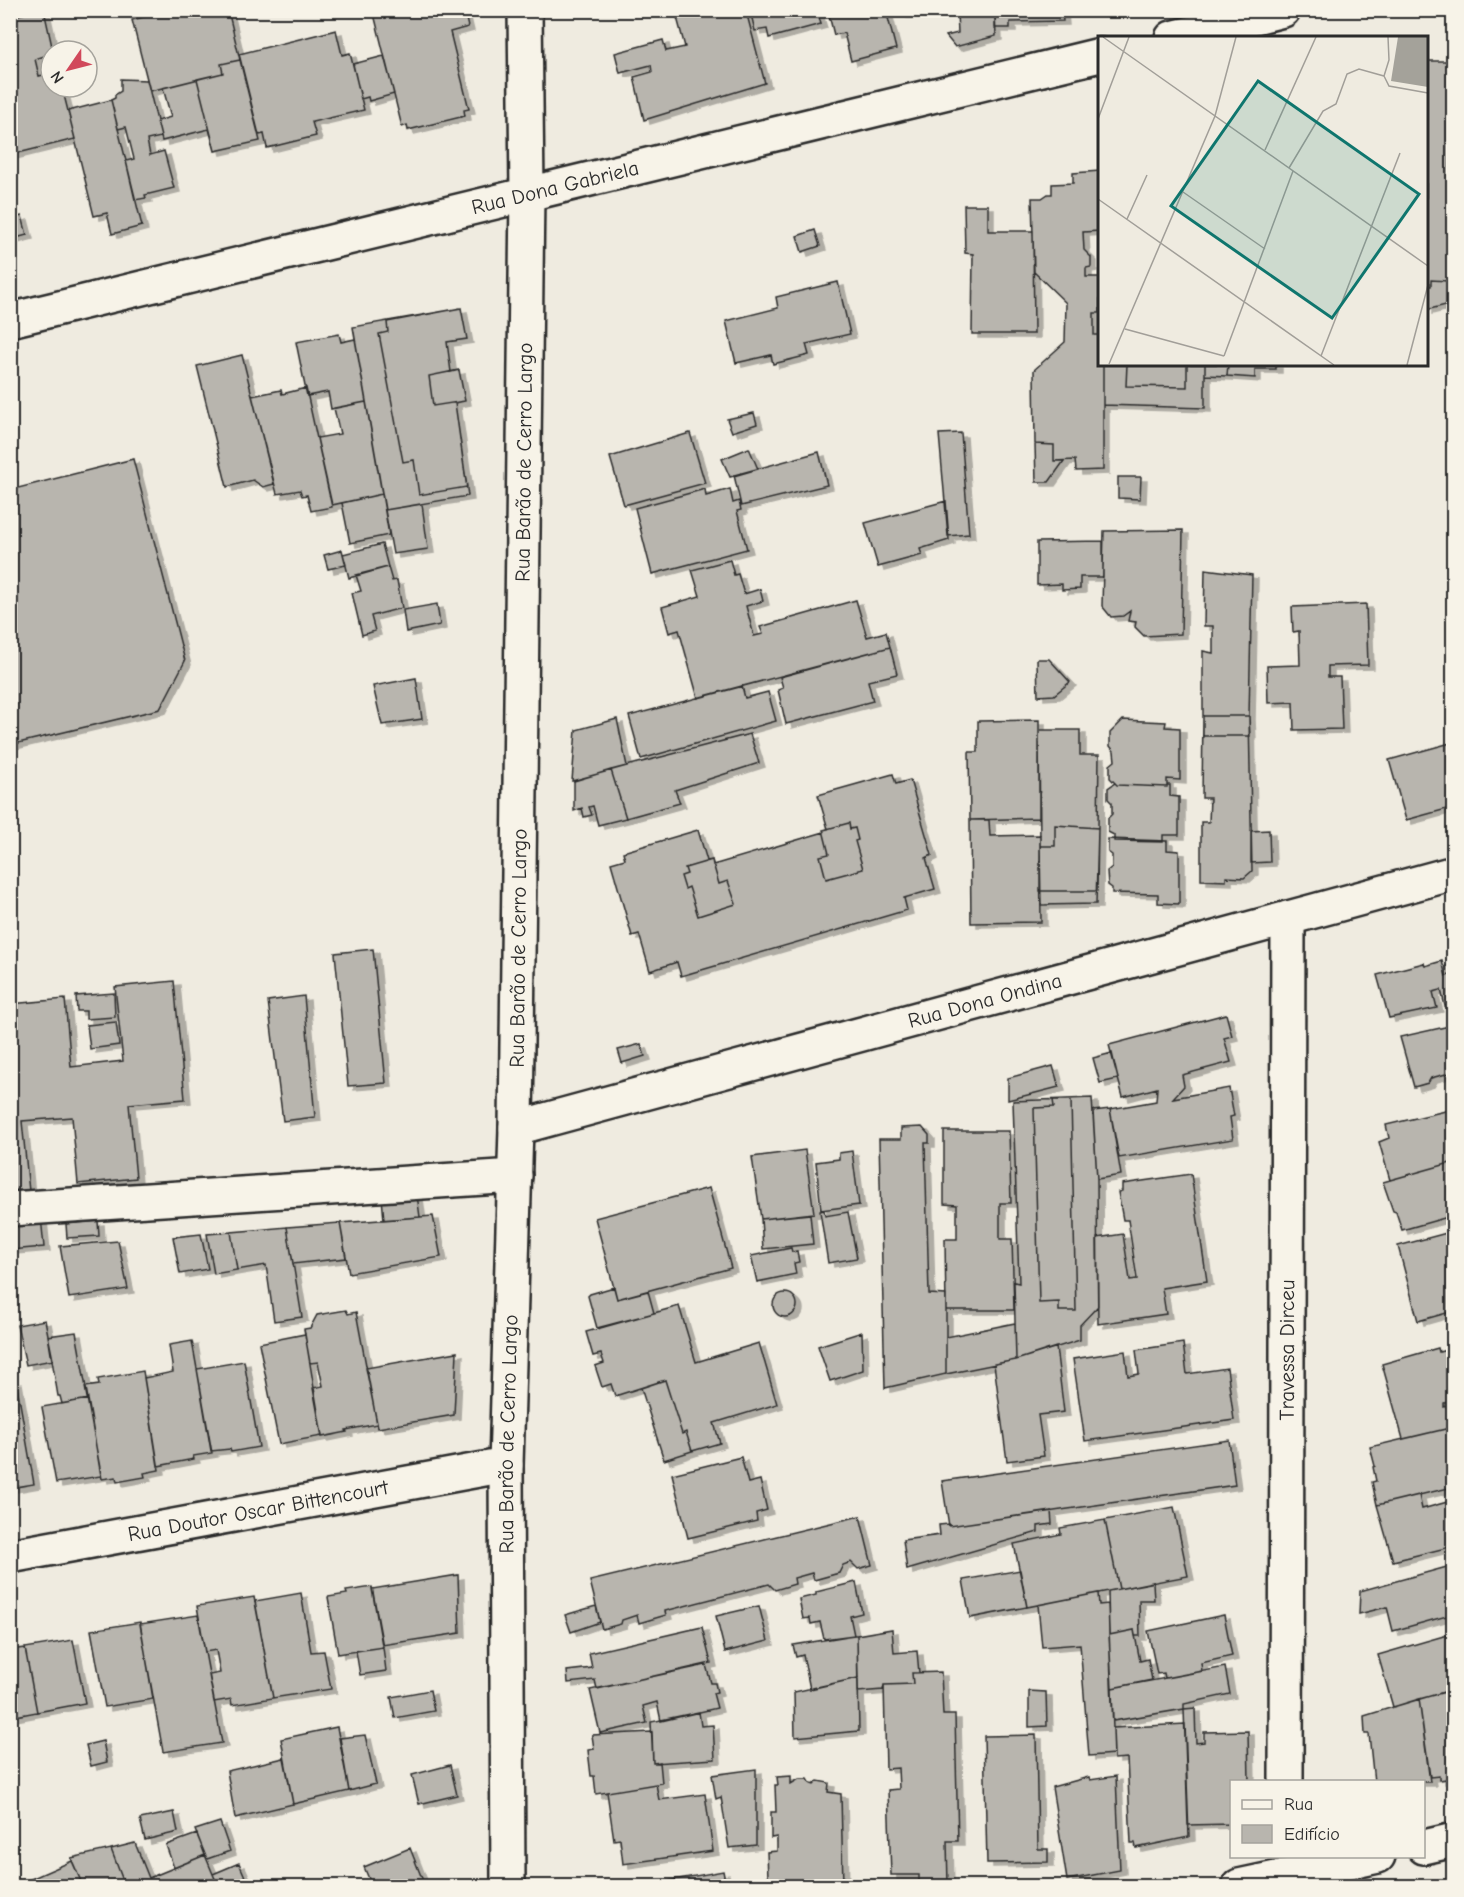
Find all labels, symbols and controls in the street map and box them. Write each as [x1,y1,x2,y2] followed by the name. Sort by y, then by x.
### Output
[1098,36,1428,366] inset map
[39,39,99,99] north arrow
[47,68,68,86] text: N
[469,156,641,219] street label: Rua Dona Gabriela
[510,342,537,582] street label: Rua Barão de Cerro Largo
[505,828,532,1068] street label: Rua Barão de Cerro Largo
[905,968,1065,1033] street label: Rua Dona Ondina
[1275,1279,1299,1421] street label: Travessa Dirceu
[494,1314,522,1554] street label: Rua Barão de Cerro Largo
[126,1475,391,1546] street label: Rua Doutor Oscar Bittencourt
[1230,1780,1425,1858] legend
[1284,1794,1313,1815] text: Rua
[1284,1824,1340,1845] text: Edifício

